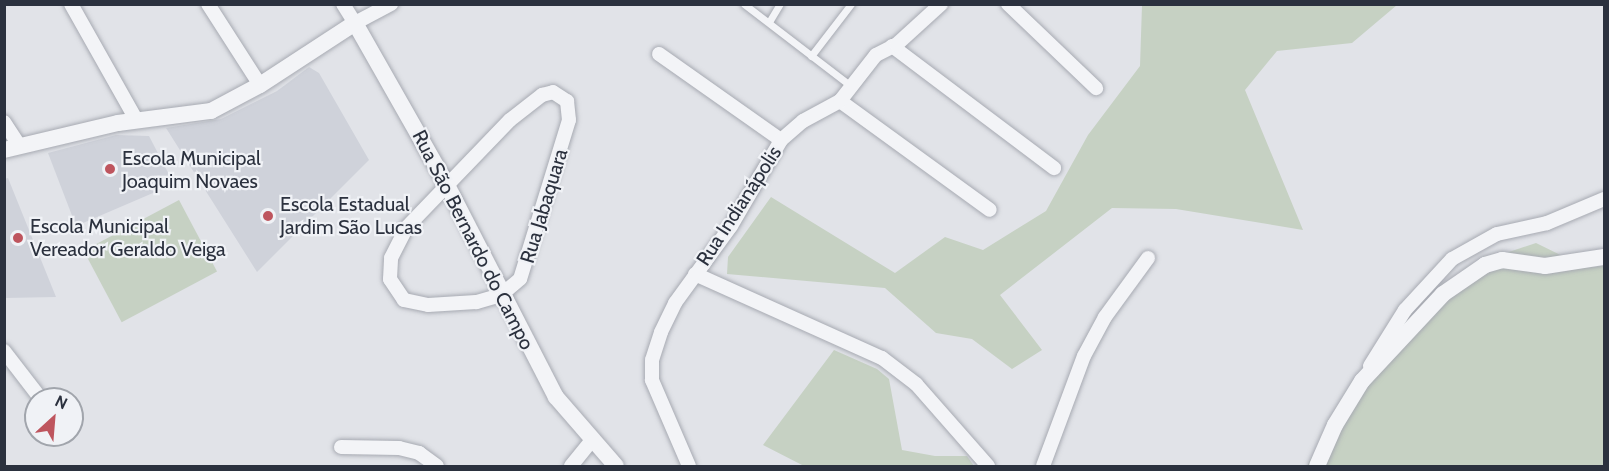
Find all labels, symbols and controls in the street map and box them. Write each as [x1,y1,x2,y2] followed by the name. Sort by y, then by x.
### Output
[407,126,539,354] street label: Rua São Bernardo do Campo
[691,142,787,270] street label: Rua Indianápolis
[122,146,261,193] place label: Escola Municipal Joaquim Novaes
[515,146,573,266] street label: Rua Jabaquara
[103,162,117,176] marker: Escola Municipal Joaquim Novaes
[280,192,422,239] place label: Escola Estadual Jardim São Lucas
[261,209,275,223] marker: Escola Estadual Jardim São Lucas
[30,214,226,261] place label: Escola Municipal Vereador Geraldo Veiga
[11,231,25,245] marker: Escola Municipal Vereador Geraldo Veiga
[24,387,84,447] north arrow
[52,391,70,413] text: N

